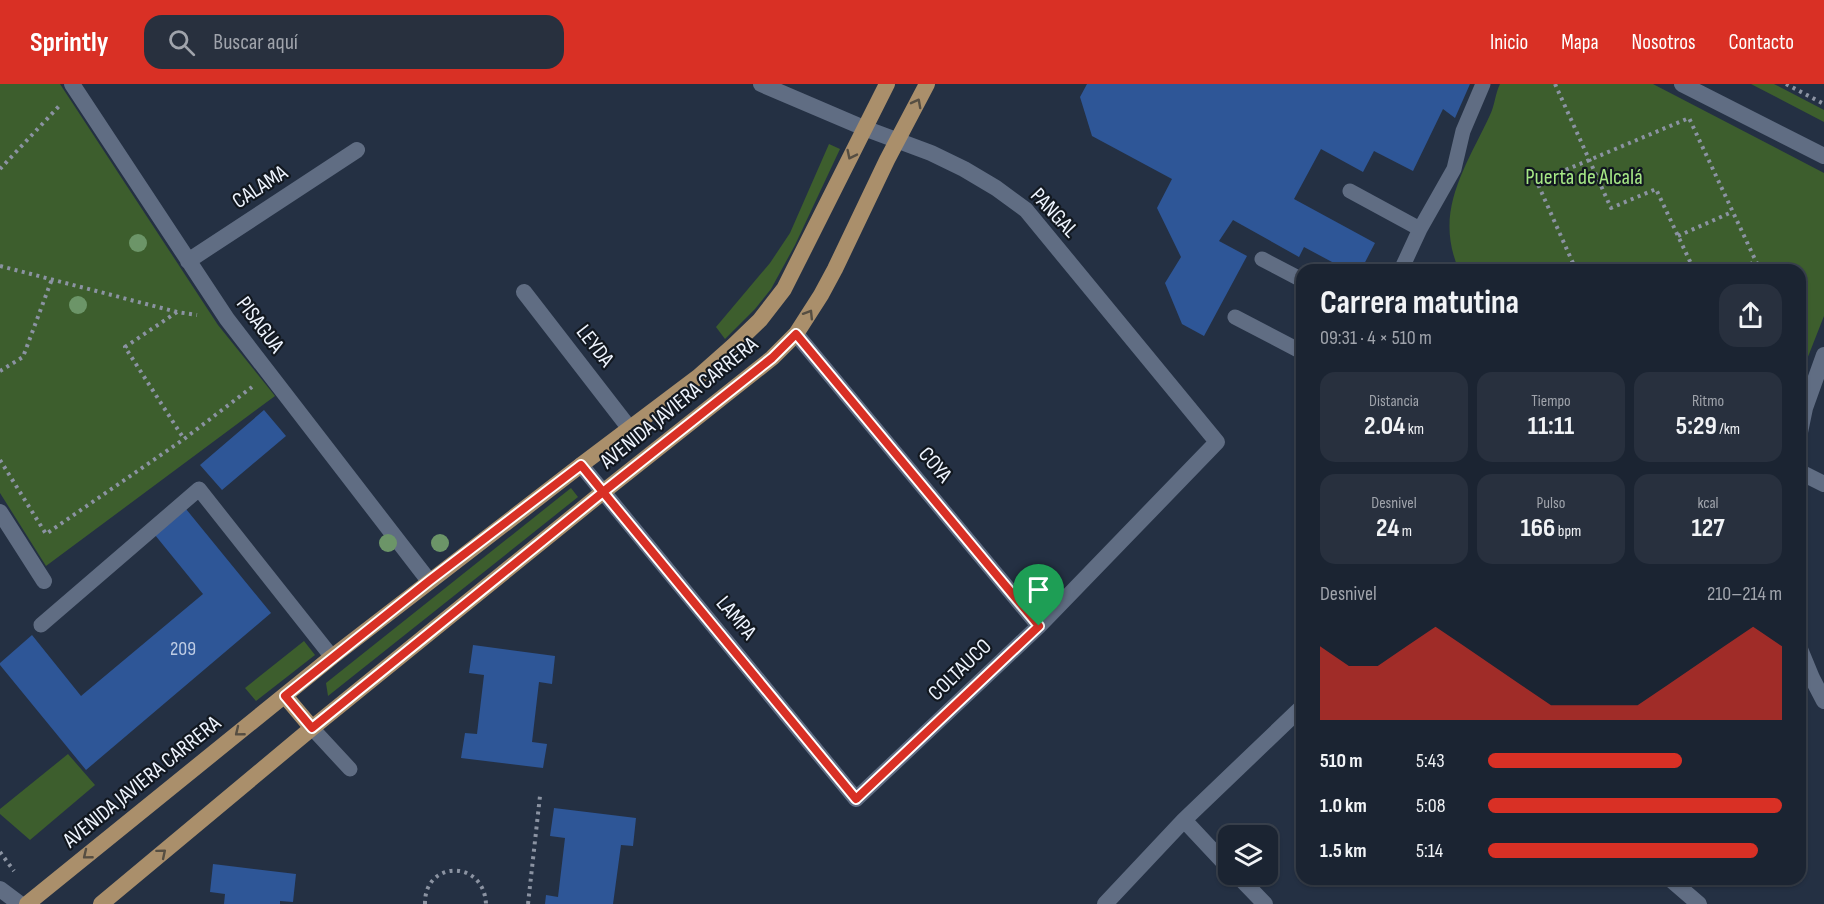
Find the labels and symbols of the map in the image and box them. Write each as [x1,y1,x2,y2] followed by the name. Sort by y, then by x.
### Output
[910,99,921,110] one-way arrow
[846,149,858,160] one-way arrow
[227,159,293,215] street label: CALAMA
[1525,164,1643,191] park label: Puerta de Alcalá
[1024,183,1084,243] street label: PANGAL
[230,291,290,359] street label: PISAGUA
[802,310,814,320] one-way arrow
[570,319,620,373] street label: LEYDA
[594,331,764,476] street label: AVENIDA JAVIERA CARRERA
[912,442,958,489] street label: COYA
[1013,564,1064,626] pin
[710,591,762,646] street label: LAMPA
[923,633,997,707] street label: COLTAUCO
[170,637,196,661] house number: 209
[57,710,227,855] street label: AVENIDA JAVIERA CARRERA
[235,725,246,736] one-way arrow
[83,847,94,858] one-way arrow
[155,849,166,860] one-way arrow

